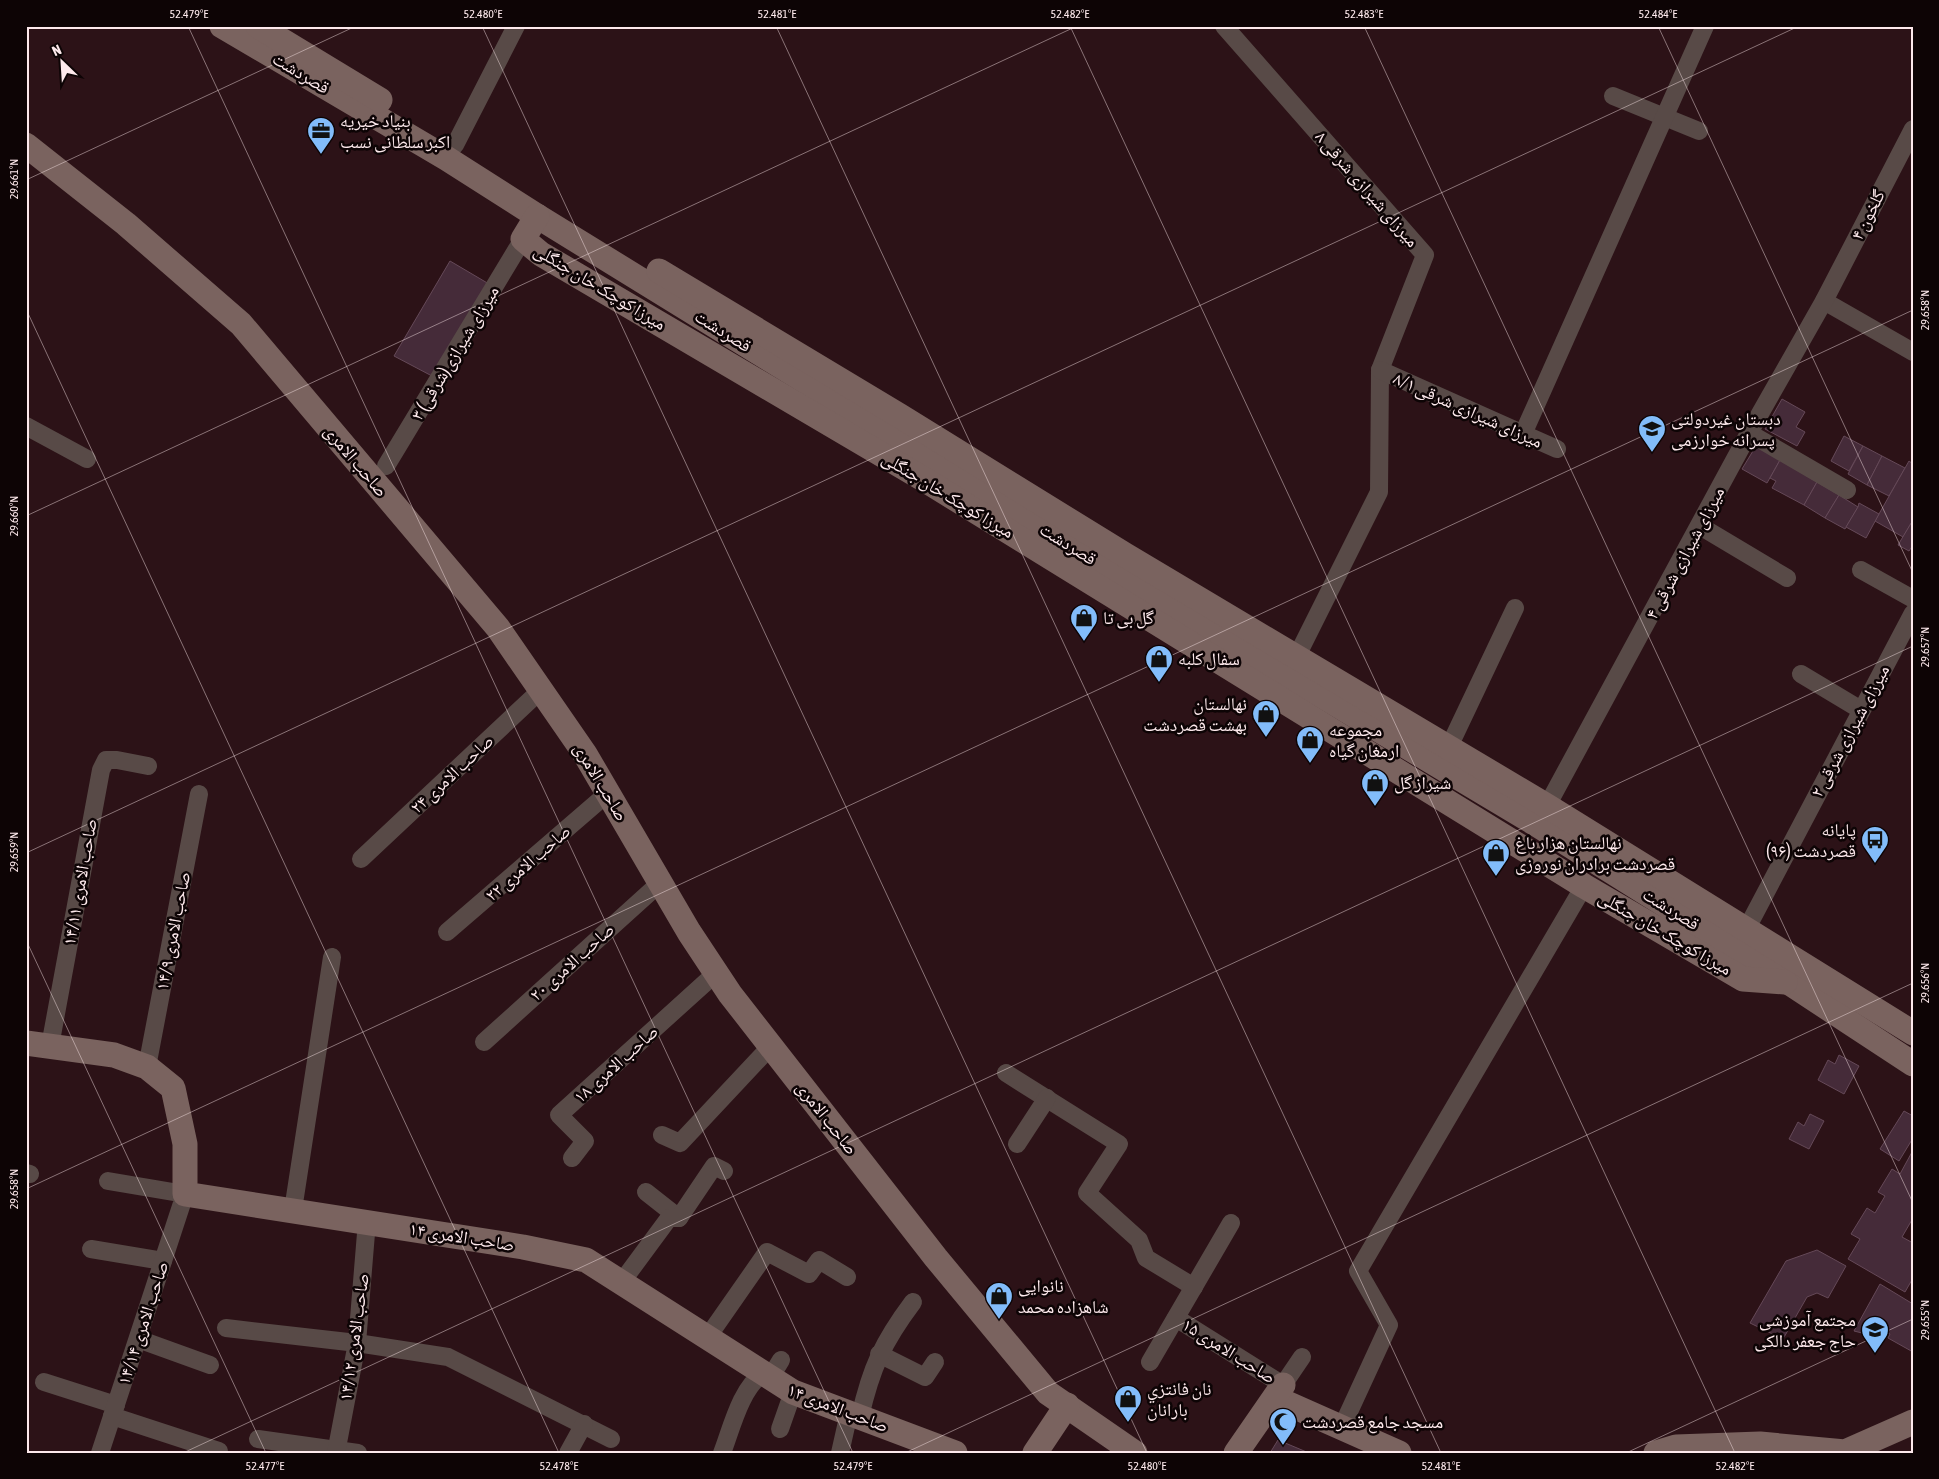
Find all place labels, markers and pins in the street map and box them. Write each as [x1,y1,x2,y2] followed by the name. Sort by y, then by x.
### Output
[340,110,450,153] place label: بنیاد خیریه اکبر سلطانی نسب
[306,116,336,155] office icon: بنیاد خیریه اکبر سلطانی نسب
[1671,408,1781,451] place label: دبستان غیردولتی پسرانه خوارزمی
[1637,414,1667,453] school or university icon: دبستان غیردولتی پسرانه خوارزمی
[1069,603,1099,642] shop icon: گل بی تا
[1103,607,1155,629] place label: گل بی تا
[1144,644,1174,683] shop icon: سفال کلبه
[1178,648,1240,670] place label: سفال کلبه
[1143,693,1247,736] place label: نهالستان بهشت قصردشت
[1251,699,1281,738] shop icon: نهالستان بهشت قصردشت
[1329,719,1399,762] place label: مجموعه ارمغان گیاه
[1295,725,1325,764] shop icon: مجموعه ارمغان گیاه
[1360,768,1390,807] shop icon: شیراز گل
[1394,772,1451,794] place label: شیراز گل
[1766,819,1856,861] place label: پایانه قصردشت (۹۶)
[1860,825,1890,864] bus stop icon: پایانه قصردشت (۹۶)
[1515,832,1675,875] place label: نهالستان هزار باغ قصردشت برادران نوروزی
[1481,838,1511,877] shop icon: نهالستان هزار باغ قصردشت برادران نوروزی
[1018,1275,1109,1317] place label: نانوایی شاهزاده محمد
[984,1281,1014,1320] shop icon: نانوایی شاهزاده محمد
[1754,1309,1856,1353] place label: مجتمع آموزشی حاج جعفر دالکی
[1860,1315,1890,1354] school or university icon: مجتمع آموزشی حاج جعفر دالکی
[1147,1378,1212,1421] place label: نان فانتزي بارانان
[1113,1384,1143,1423] shop icon: نان فانتزي بارانان
[1268,1407,1298,1446] mosque icon: مسجد جامع قصردشت
[1302,1411,1443,1434] place label: مسجد جامع قصردشت

